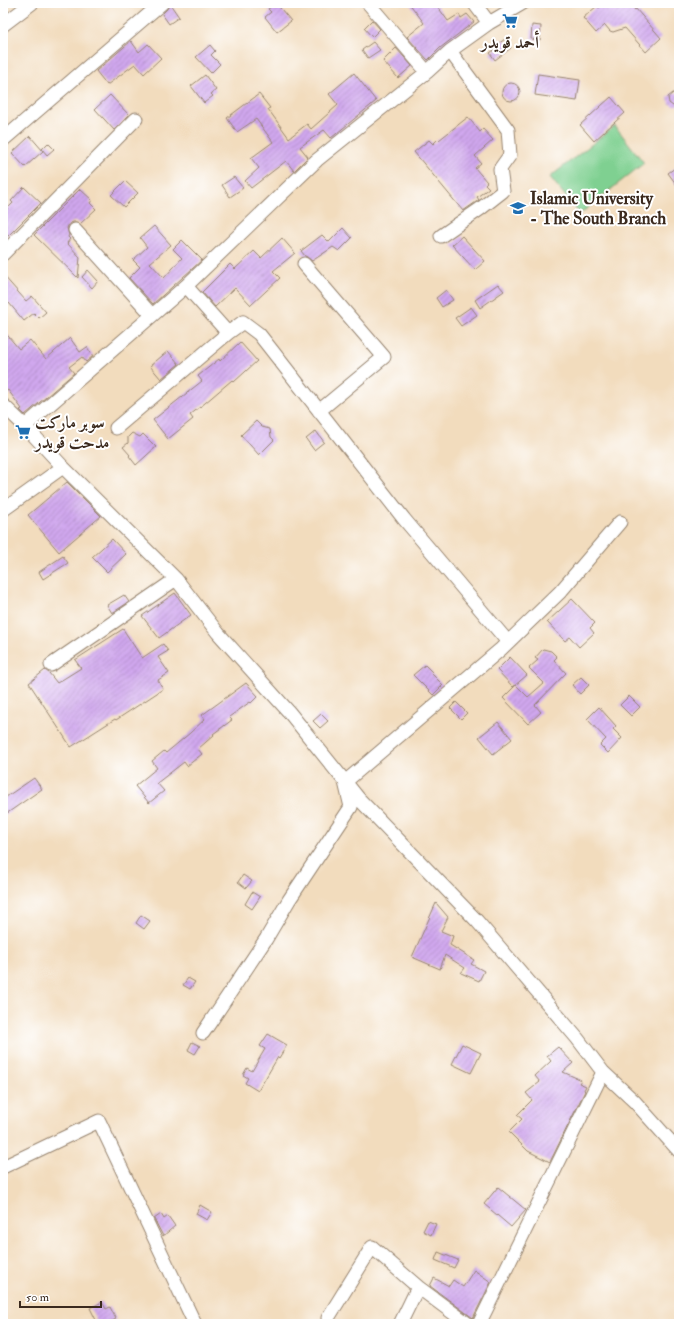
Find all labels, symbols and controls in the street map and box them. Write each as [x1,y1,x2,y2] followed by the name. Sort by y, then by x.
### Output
[501,12,519,30] supermarket icon: أحمد قويدر
[479,30,540,53] place label: أحمد قويدر
[530,188,666,229] place label: Islamic University - The South Branch
[509,199,527,217] school or university icon: Islamic University - The South Branch
[33,412,110,453] place label: سوبر ماركت مدحت قويدر
[14,423,32,441] supermarket icon: سوبر ماركت مدحت قويدر
[20,1283,101,1309] scale bar
[26,1290,50,1305] text: 50 m

